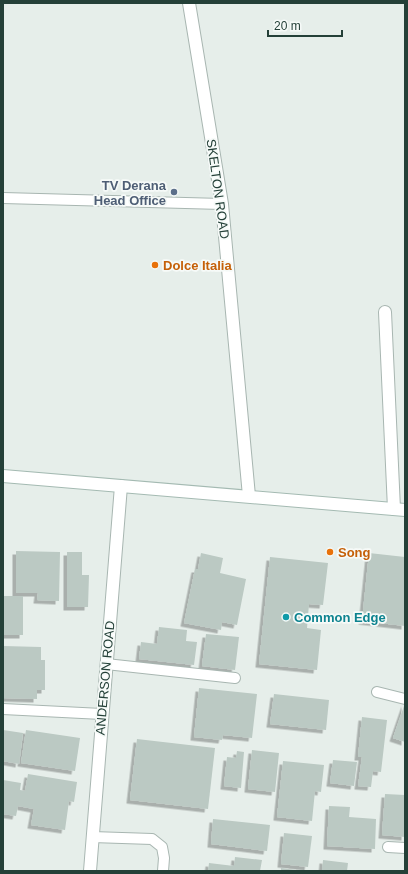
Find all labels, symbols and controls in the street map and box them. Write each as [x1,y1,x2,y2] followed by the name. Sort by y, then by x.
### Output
[268,12,342,38] scale bar
[274,19,301,33] text: 20 m
[204,138,232,240] street label: SKELTON ROAD
[94,178,167,208] place label: TV Derana Head Office
[169,187,179,197] marker: TV Derana Head Office
[163,258,232,273] place label: Dolce Italia
[150,260,160,270] marker: Dolce Italia
[338,545,371,560] place label: Song
[325,547,335,557] marker: Song
[294,610,386,625] place label: Common Edge
[281,612,291,622] marker: Common Edge
[93,620,117,736] street label: ANDERSON ROAD

